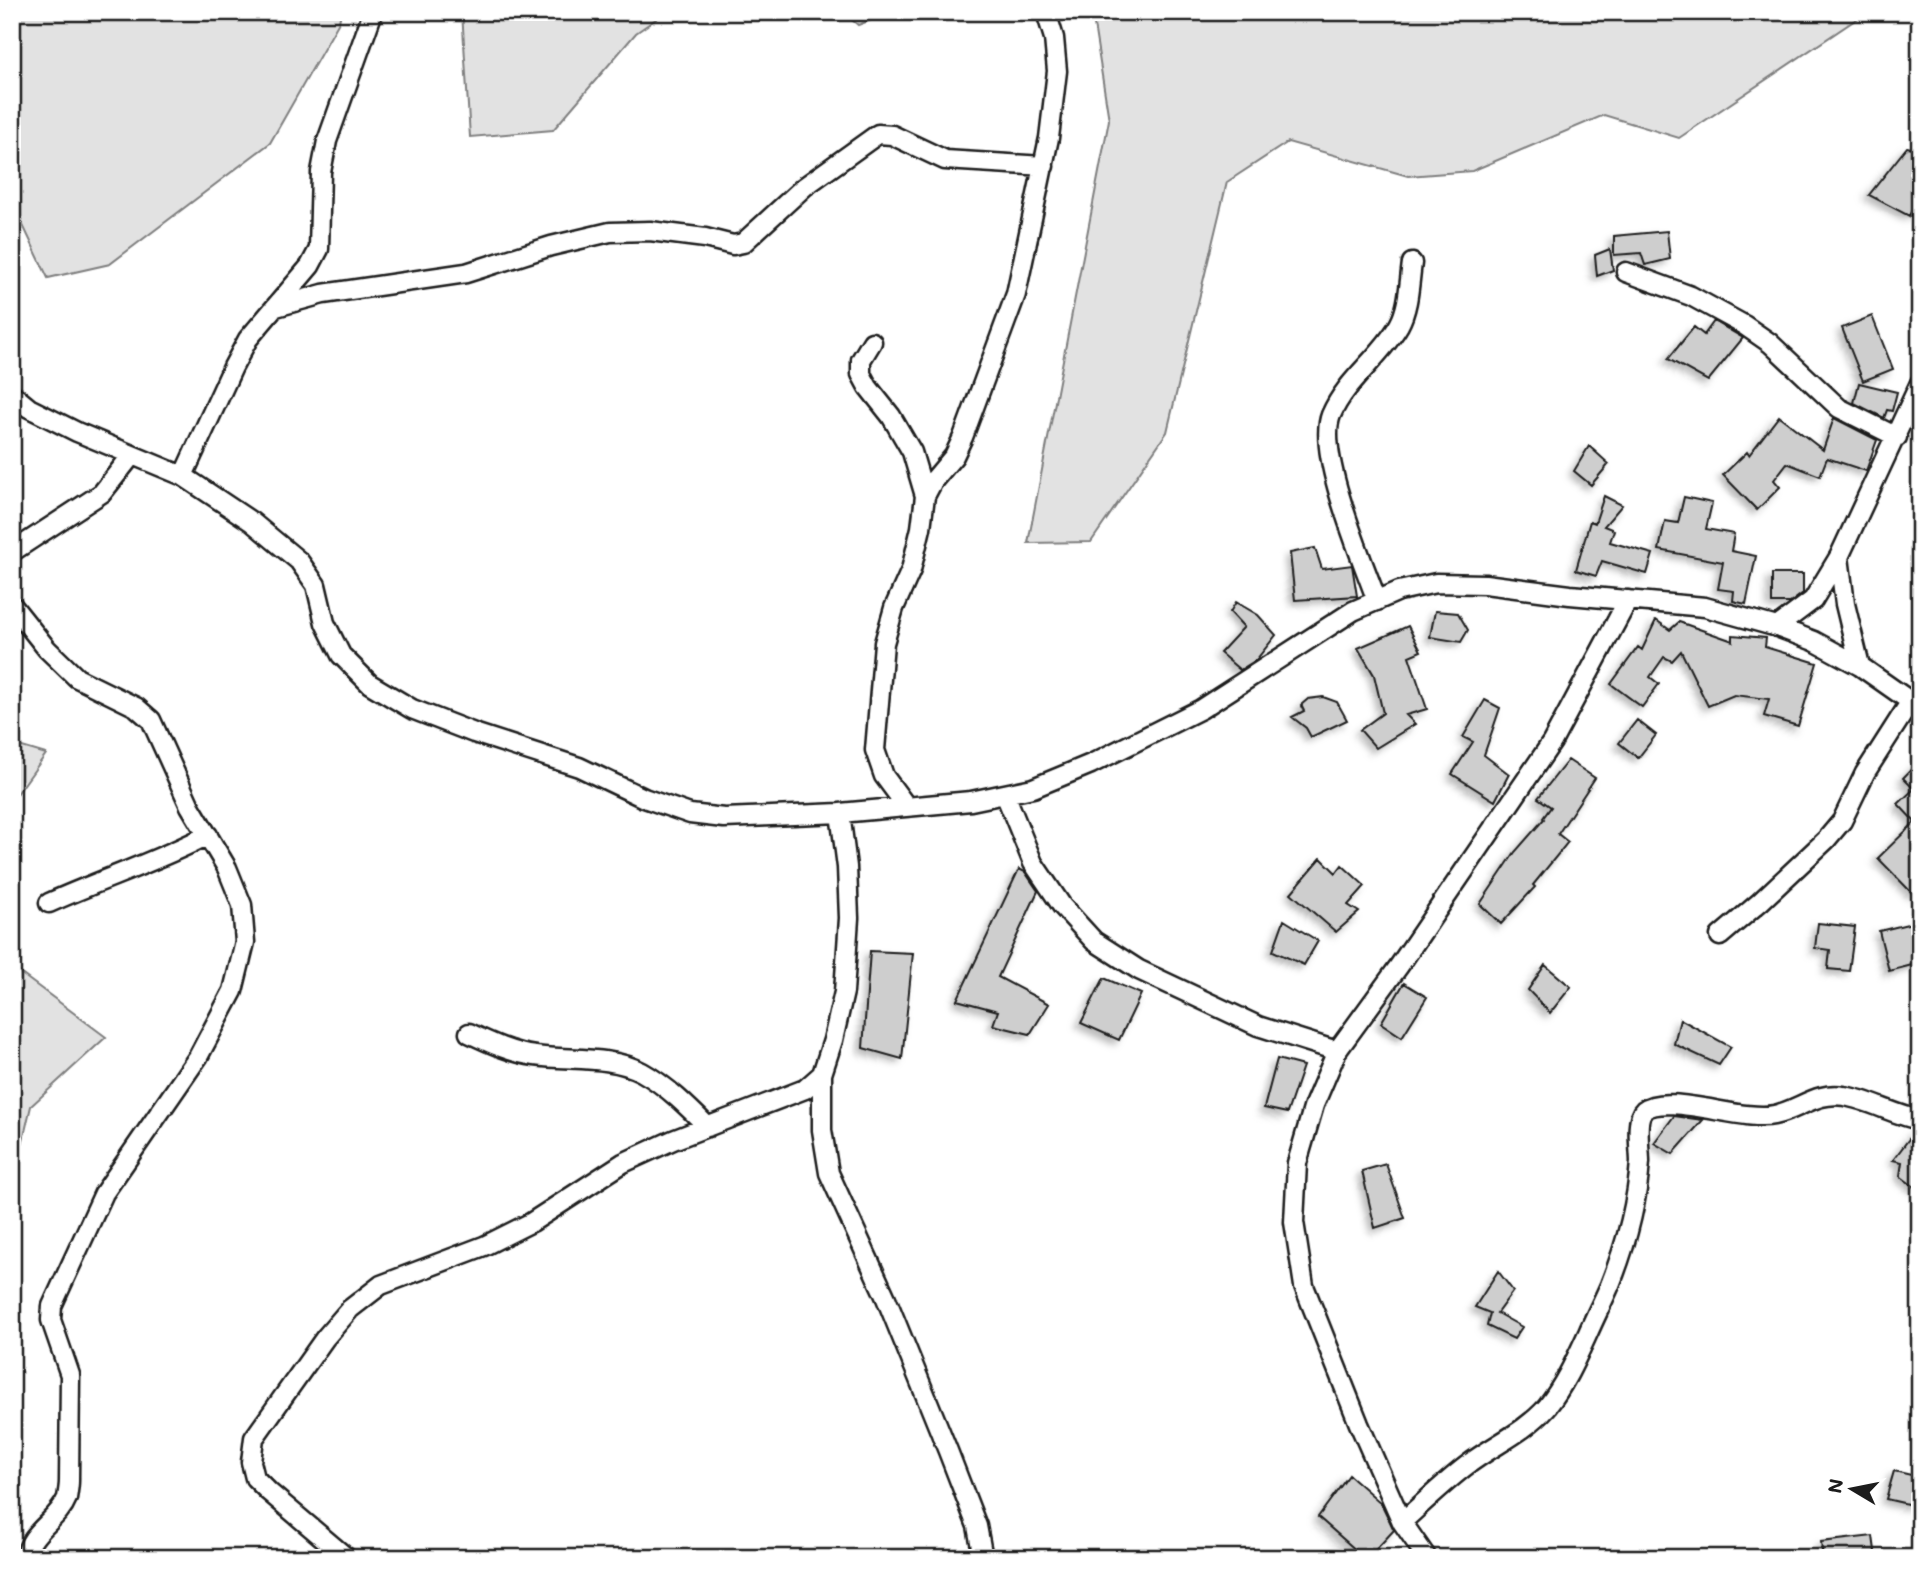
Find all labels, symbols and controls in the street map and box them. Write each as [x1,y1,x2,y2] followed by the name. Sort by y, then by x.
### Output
[1816,1454,1886,1524] north arrow
[1821,1477,1848,1495] text: N

